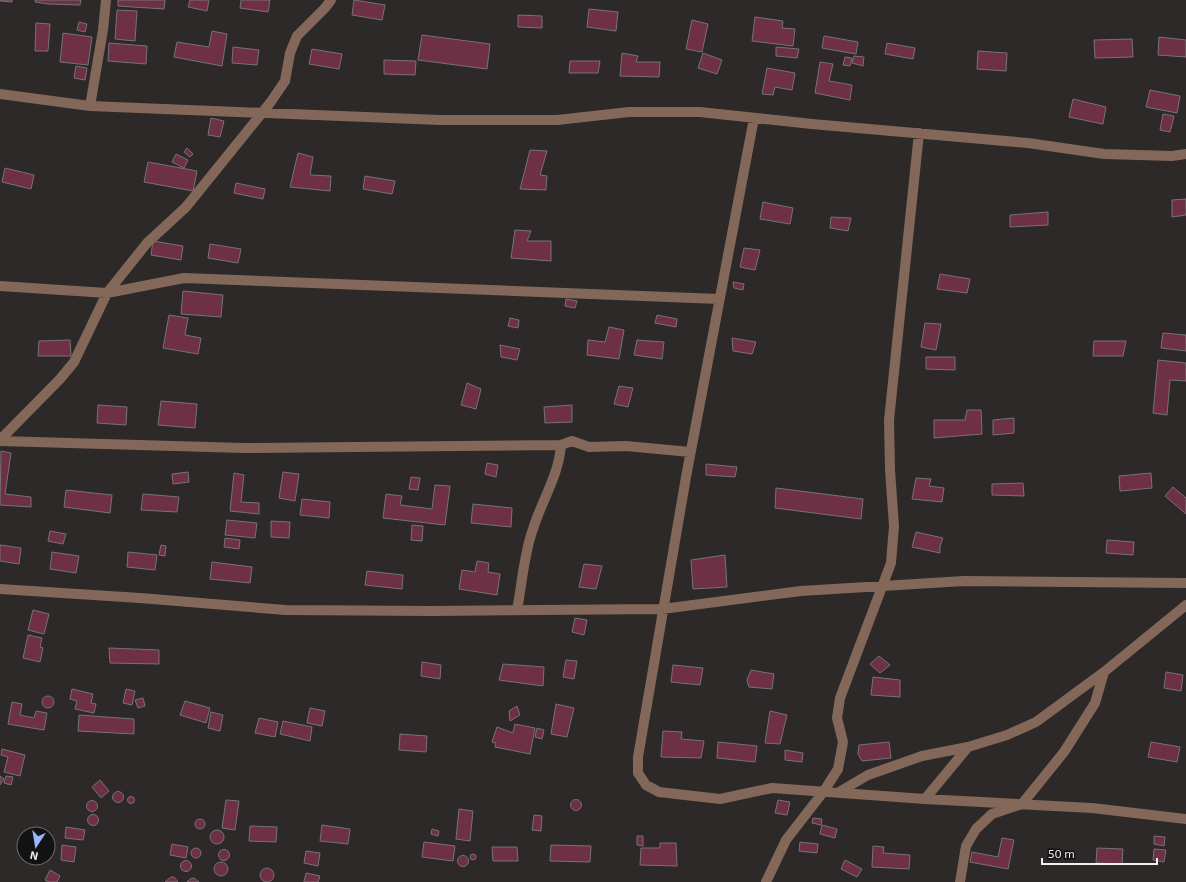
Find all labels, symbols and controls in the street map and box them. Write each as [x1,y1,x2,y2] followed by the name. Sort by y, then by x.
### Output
[16,826,56,866] north arrow
[1042,840,1157,866] scale bar
[1048,846,1075,860] text: 50 m
[29,849,39,863] text: N

